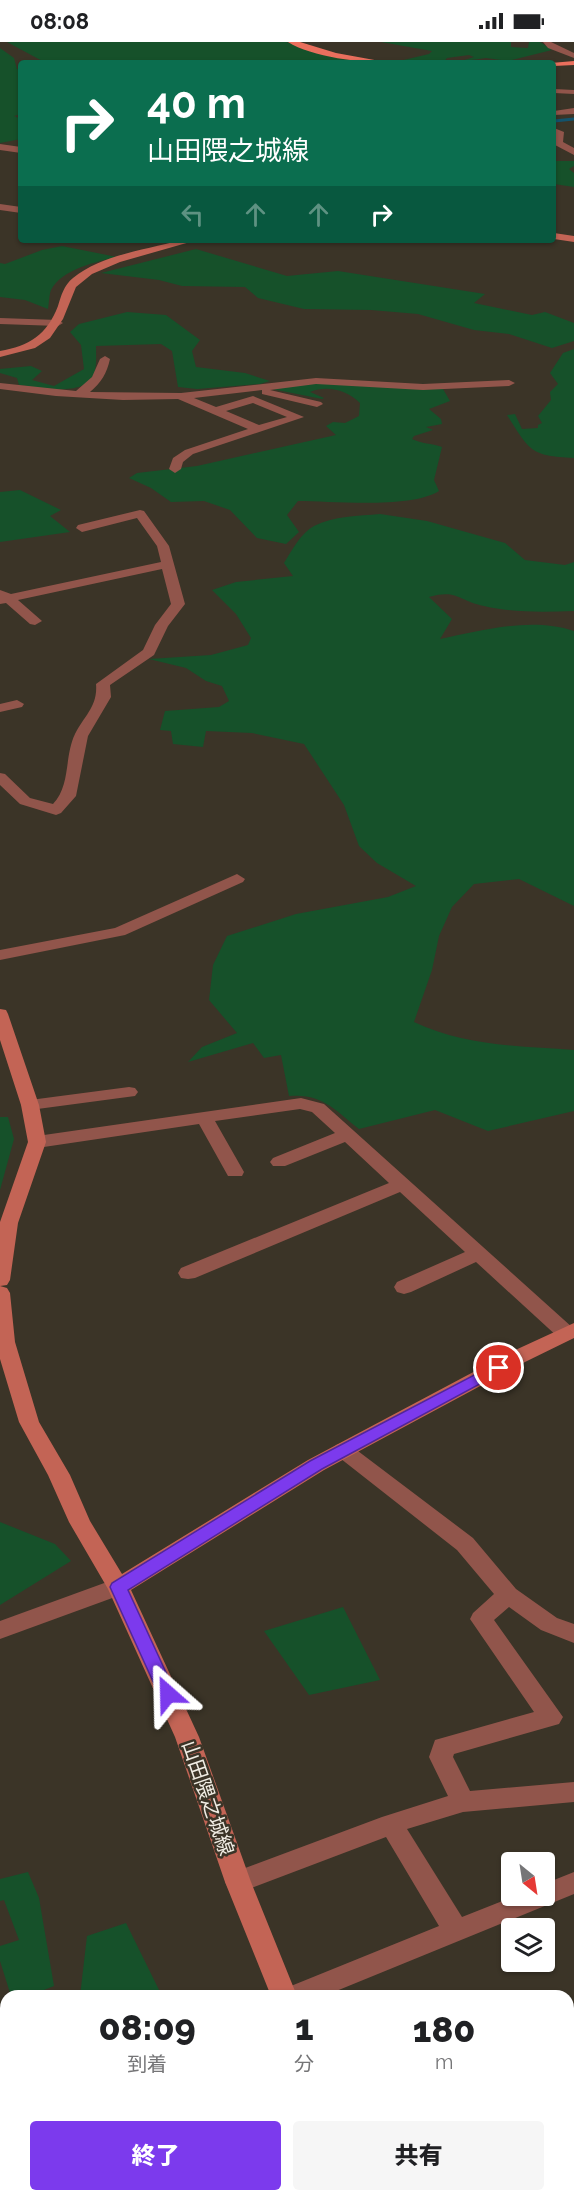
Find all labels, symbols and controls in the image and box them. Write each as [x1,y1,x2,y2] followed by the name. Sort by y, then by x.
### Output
[30,8,89,34] text: 08:08
[147,79,246,128] text: 40 m
[48,84,126,162] icon: right
[147,135,309,166] text: 山田隈之城線
[176,198,209,231] icon: left
[239,198,272,231] icon: ahead
[302,198,335,231] icon: ahead
[365,198,398,231] icon: right
[473,1342,524,1393] pin
[482,1351,515,1384] icon: arrive
[136,1662,200,1726] position arrow
[177,1737,239,1859] street label: 山田隈之城線
[501,1852,555,1906] north arrow
[501,1852,555,1972] map controls
[501,1918,555,1972] button: layers
[99,2006,196,2048] text: 08:09
[295,2006,314,2048] text: 1
[413,2008,475,2050] text: 180
[435,2050,453,2074] text: m
[127,2052,167,2076] text: 到着
[294,2052,314,2076] text: 分
[30,2121,281,2190] button: 終了
[293,2121,544,2190] button: 共有

